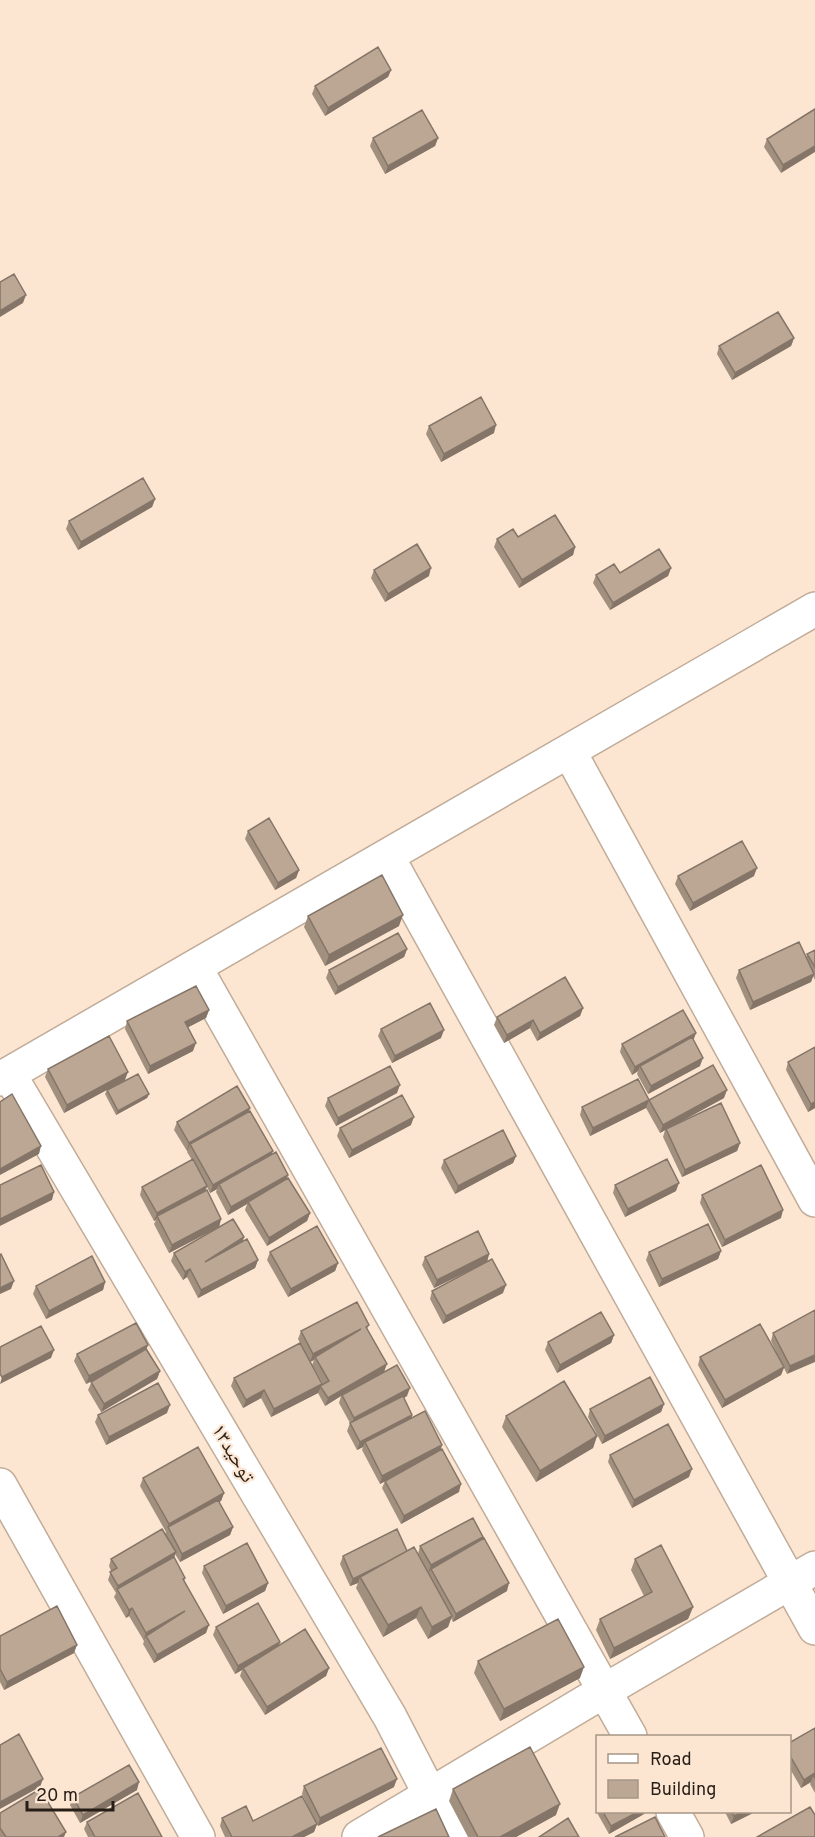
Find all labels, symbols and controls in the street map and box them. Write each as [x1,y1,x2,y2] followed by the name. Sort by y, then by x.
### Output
[205,1420,260,1488] street label: توحید۱۳
[596,1735,791,1813] legend
[650,1749,692,1772] text: Road
[27,1774,112,1812] scale bar
[650,1779,716,1802] text: Building
[36,1785,78,1808] text: 20 m

